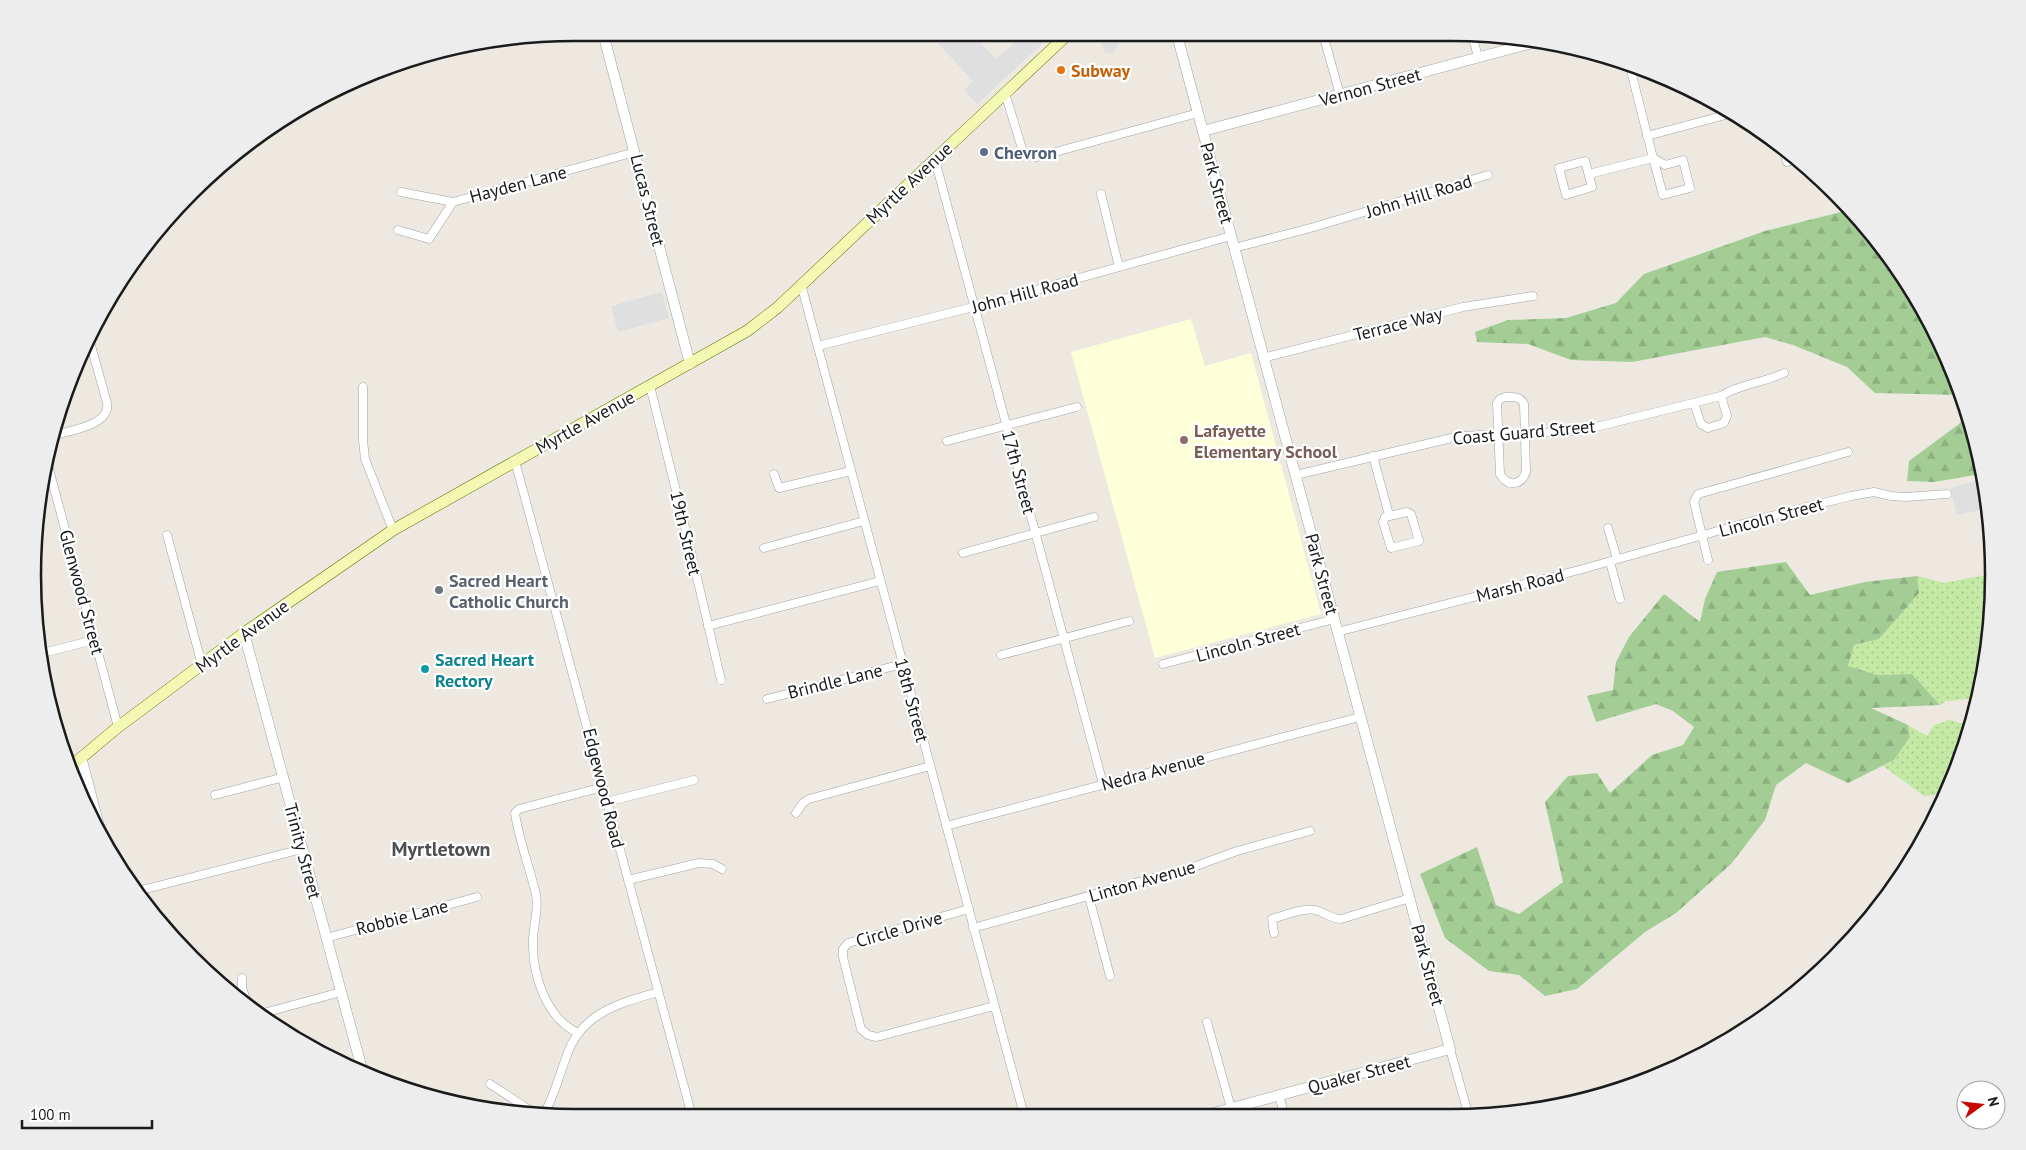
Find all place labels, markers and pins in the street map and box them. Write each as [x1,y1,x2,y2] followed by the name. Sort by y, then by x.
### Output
[1071,59,1131,82] place label: Subway
[1055,64,1067,76] marker: Subway
[994,141,1057,164] place label: Chevron
[978,146,990,158] marker: Chevron
[1194,419,1338,463] place label: Lafayette Elementary School
[1178,434,1190,446] marker: Lafayette Elementary School
[449,569,569,613] place label: Sacred Heart Catholic Church
[433,584,445,596] marker: Sacred Heart Catholic Church
[435,648,535,692] place label: Sacred Heart Rectory
[419,663,431,675] marker: Sacred Heart Rectory

